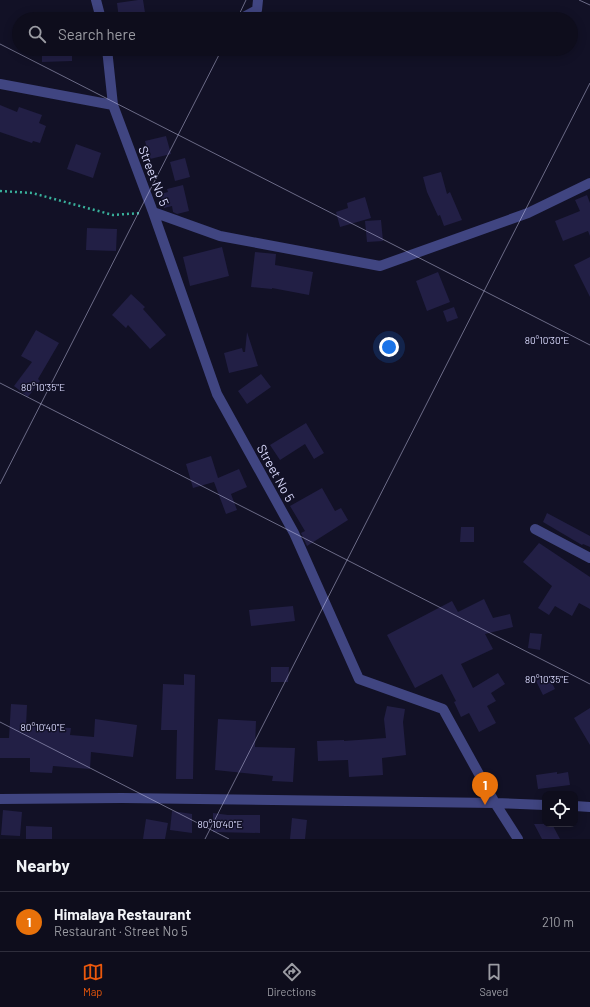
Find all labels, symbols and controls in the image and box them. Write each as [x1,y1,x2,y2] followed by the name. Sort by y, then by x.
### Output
[12,12,578,56] search box
[26,23,48,45] icon: search
[58,25,136,43] text: Search here
[135,144,173,209] street label: Street No 5
[525,334,569,346] text: 80°10'30"E
[379,337,399,357] your location
[21,381,65,393] text: 80°10'35"E
[254,441,298,505] street label: Street No 5
[525,673,569,685] text: 80°10'35"E
[21,721,65,733] text: 80°10'40"E
[472,772,498,805] pin: 1
[542,791,578,827] map controls
[542,791,578,827] button: locate
[198,818,242,830] text: 80°10'40"E
[16,855,70,875] text: Nearby
[54,905,191,923] text: Himalaya Restaurant
[27,914,31,930] text: 1
[542,914,574,930] text: 210 m
[54,923,188,939] text: Restaurant · Street No 5
[82,961,104,998] tab: Map
[267,961,316,998] tab: Directions
[479,961,508,998] tab: Saved

